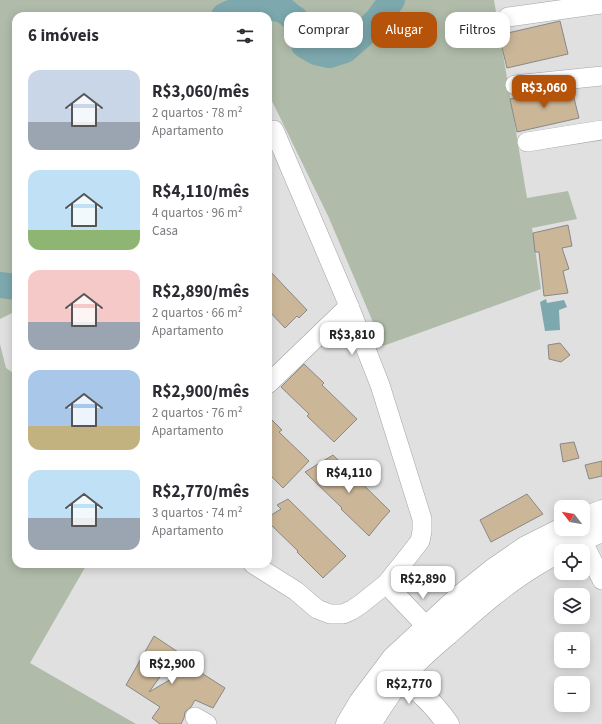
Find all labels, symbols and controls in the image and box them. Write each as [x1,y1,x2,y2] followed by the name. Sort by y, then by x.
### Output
[284,12,363,48] chip: Comprar
[371,12,437,48] chip: Alugar
[445,12,510,48] chip: Filtros
[28,24,99,48] text: 6 imóveis
[234,25,256,47] icon: filters
[507,75,581,109] pin: R$3,060
[521,79,567,97] text: R$3,060
[152,80,249,104] text: R$3,060/mês
[60,86,108,134] icon: home
[152,104,243,122] text: 2 quartos · 78 m²
[152,122,223,140] text: Apartamento
[152,180,249,204] text: R$4,110/mês
[60,186,108,234] icon: home
[152,204,243,222] text: 4 quartos · 96 m²
[152,222,178,240] text: Casa
[152,280,249,304] text: R$2,890/mês
[60,286,108,334] icon: home
[152,304,243,322] text: 2 quartos · 66 m²
[152,322,223,340] text: Apartamento
[315,322,389,356] pin: R$3,810
[329,326,375,344] text: R$3,810
[152,380,249,404] text: R$2,900/mês
[60,386,108,434] icon: home
[152,404,243,422] text: 2 quartos · 76 m²
[152,422,223,440] text: Apartamento
[312,460,386,494] pin: R$4,110
[326,464,372,482] text: R$4,110
[152,480,249,504] text: R$2,770/mês
[60,486,108,534] icon: home
[554,500,590,536] north arrow
[554,500,590,712] map controls
[152,504,243,522] text: 3 quartos · 74 m²
[152,522,223,540] text: Apartamento
[554,544,590,580] button: locate
[386,566,460,600] pin: R$2,890
[400,570,446,588] text: R$2,890
[554,588,590,624] button: layers
[554,632,590,668] button: +
[135,651,209,685] pin: R$2,900
[149,655,195,673] text: R$2,900
[372,671,446,705] pin: R$2,770
[386,675,432,693] text: R$2,770
[554,676,590,712] button: −

